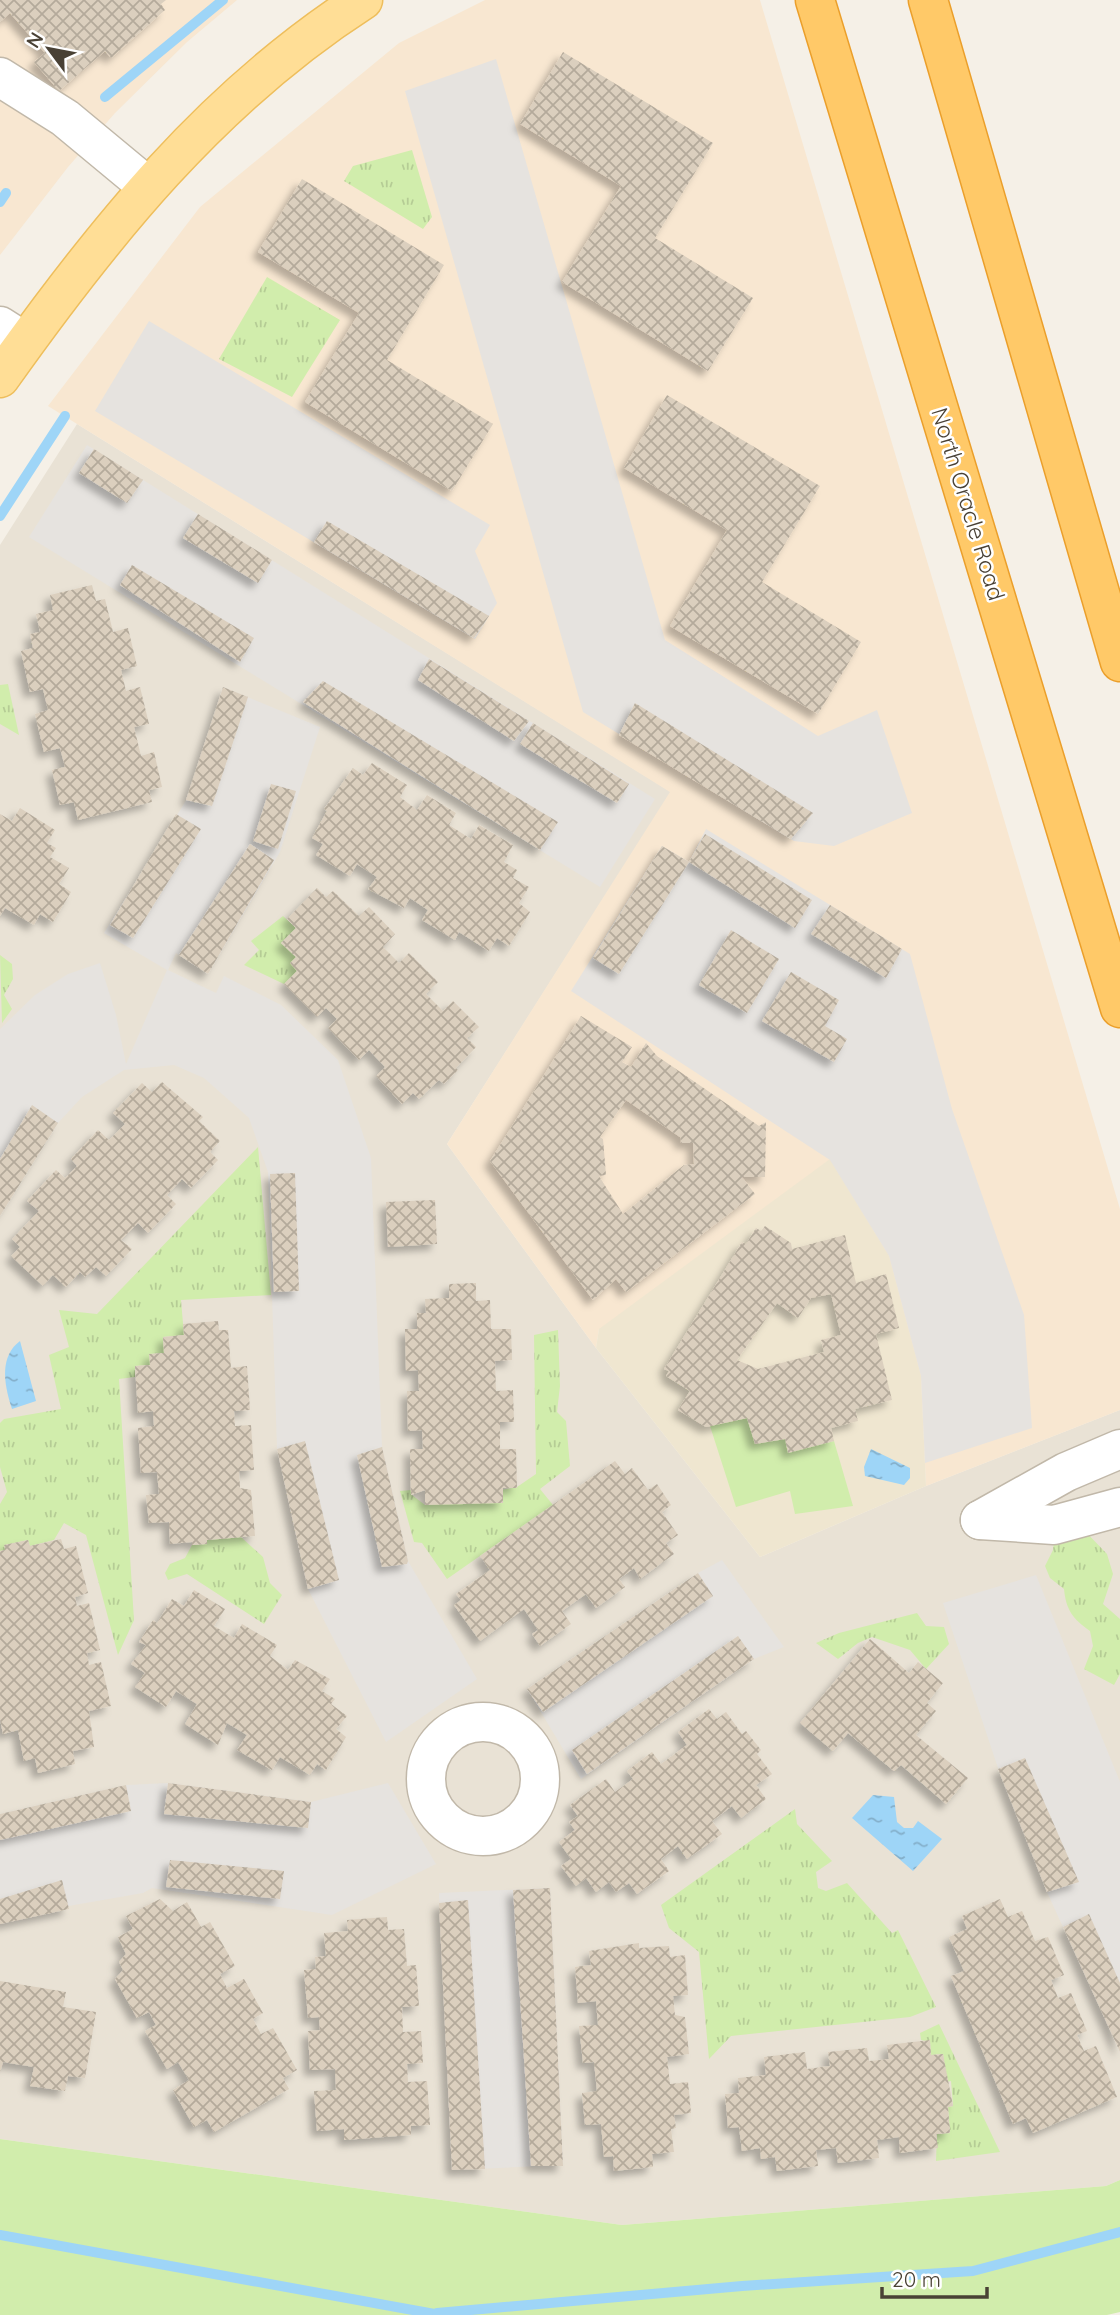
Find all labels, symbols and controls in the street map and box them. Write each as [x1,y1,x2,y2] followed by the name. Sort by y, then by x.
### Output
[14,14,84,84] north arrow
[21,28,48,52] text: N
[925,404,1012,604] street label: North Oracle Road
[882,2256,987,2300] scale bar
[892,2266,941,2292] text: 20 m

